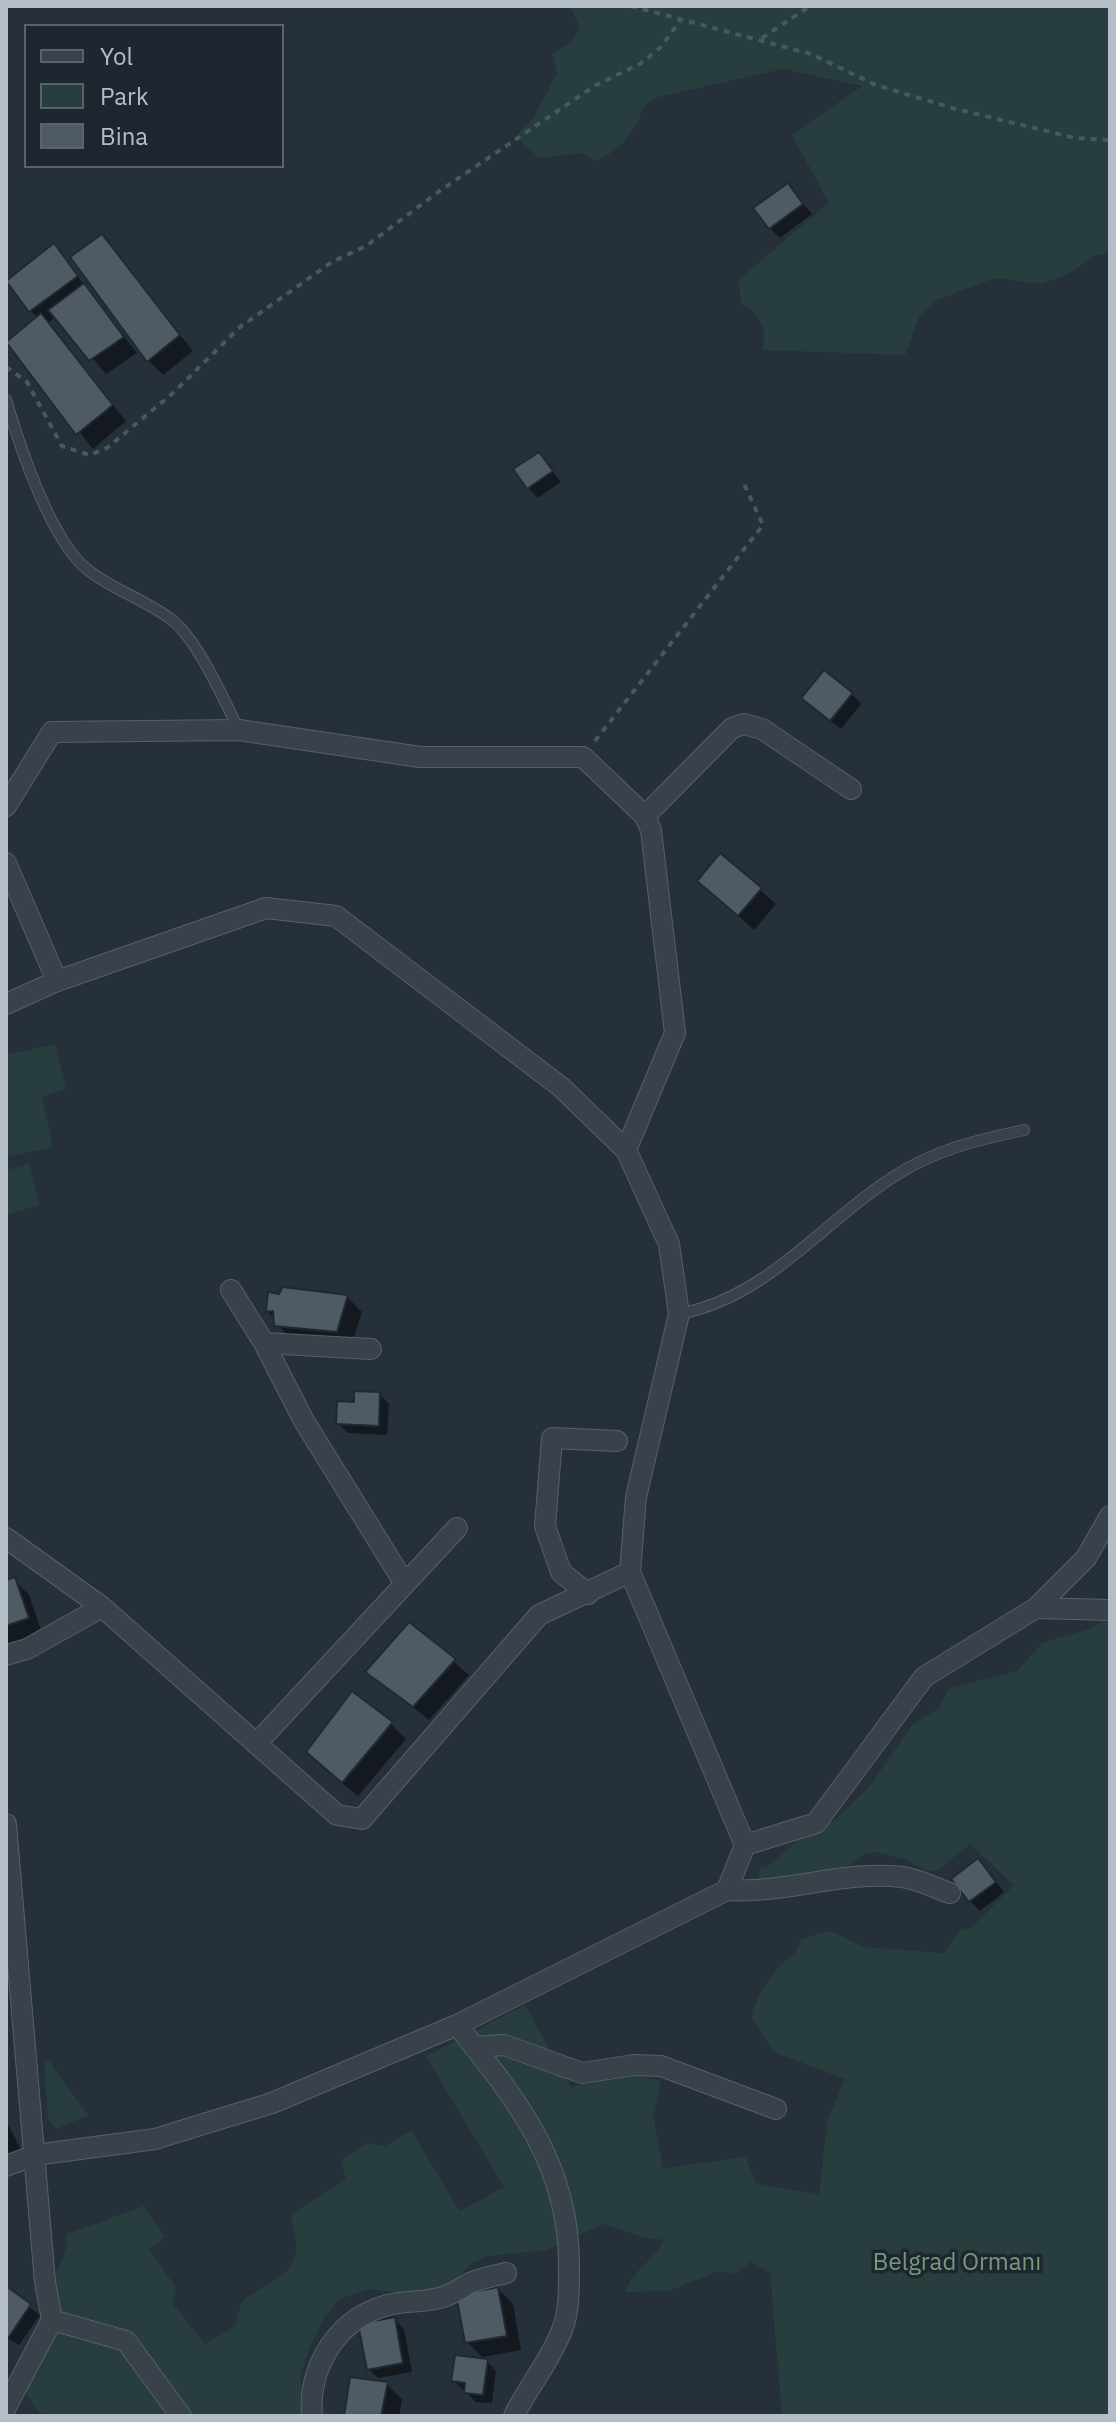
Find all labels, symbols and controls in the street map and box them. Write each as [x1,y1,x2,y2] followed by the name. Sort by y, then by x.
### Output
[24,24,284,168] legend
[100,40,133,72] text: Yol
[100,80,149,112] text: Park
[100,120,148,152] text: Bina
[873,2249,1041,2277] park label: Belgrad Ormanı

